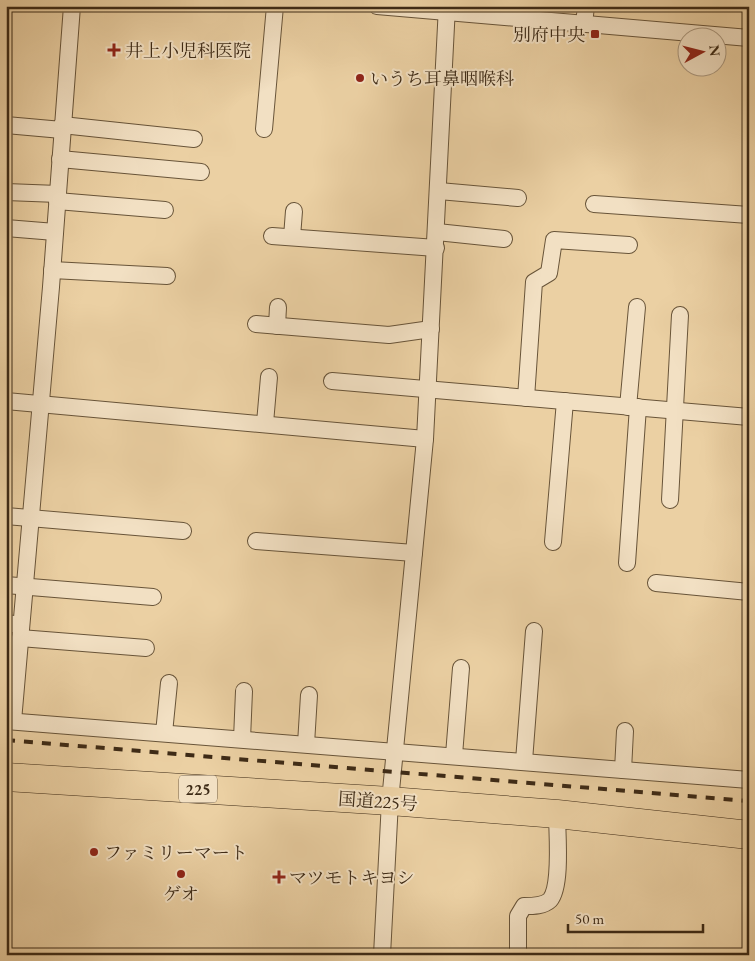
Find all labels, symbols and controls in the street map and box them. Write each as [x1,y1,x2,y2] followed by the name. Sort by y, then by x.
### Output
[513,23,585,46] place label: 別府中央
[589,28,601,40] marker: 別府中央
[678,28,728,78] north arrow
[125,39,251,62] place label: 井上小児科医院
[107,43,121,57] marker: 井上小児科医院
[705,44,725,58] text: N
[370,67,514,90] place label: いうち耳鼻咽喉科
[354,72,366,84] marker: いうち耳鼻咽喉科
[179,776,217,802] road number: 225
[337,787,419,815] street label: 国道225号
[104,841,248,864] place label: ファミリーマート
[88,846,100,858] marker: ファミリーマート
[289,866,414,889] place label: マツモトキヨシ
[175,868,187,880] marker: ゲオ
[273,871,285,883] marker: マツモトキヨシ
[163,882,199,905] place label: ゲオ
[568,901,702,933] scale bar
[575,909,604,928] text: 50 m

